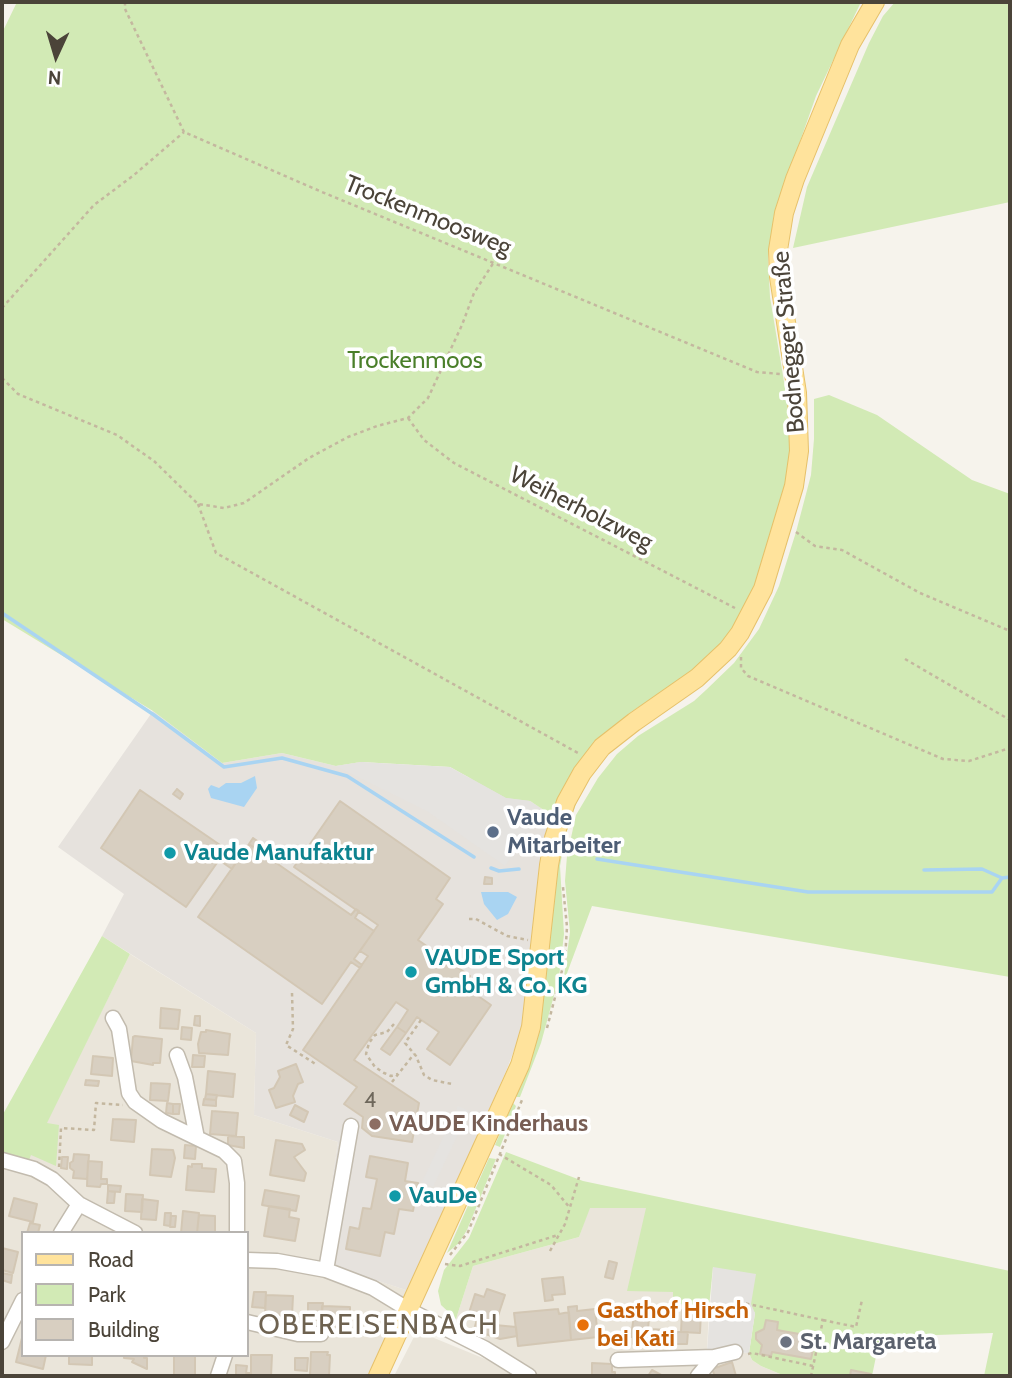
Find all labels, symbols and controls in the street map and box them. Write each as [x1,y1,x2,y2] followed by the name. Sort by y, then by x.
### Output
[21,21,91,91] north arrow
[47,66,62,89] text: N
[341,170,515,262] street label: Trockenmoosweg
[767,250,811,434] street label: Bodnegger Straße
[347,347,483,375] park label: Trockenmoos
[505,461,657,557] street label: Weiherholzweg
[507,804,621,860] place label: Vaude Mitarbeiter
[485,824,501,840] marker: Vaude Mitarbeiter
[184,839,374,867] place label: Vaude Manufaktur
[162,845,178,861] marker: Vaude Manufaktur
[425,944,587,1000] place label: VAUDE Sport GmbH & Co. KG
[403,964,419,980] marker: VAUDE Sport GmbH & Co. KG
[364,1088,376,1114] house number: 4
[389,1110,588,1138] place label: VAUDE Kinderhaus
[367,1116,383,1132] marker: VAUDE Kinderhaus
[409,1182,477,1210] place label: VauDe
[387,1188,403,1204] marker: VauDe
[21,1231,248,1357] legend
[88,1247,134,1272] text: Road
[88,1282,126,1307] text: Park
[597,1297,749,1353] place label: Gasthof Hirsch bei Kati
[260,1309,498,1343] district label: OBEREISENBACH
[88,1317,159,1342] text: Building
[575,1317,591,1333] marker: Gasthof Hirsch bei Kati
[800,1328,936,1356] place label: St. Margareta
[778,1334,794,1350] marker: St. Margareta

